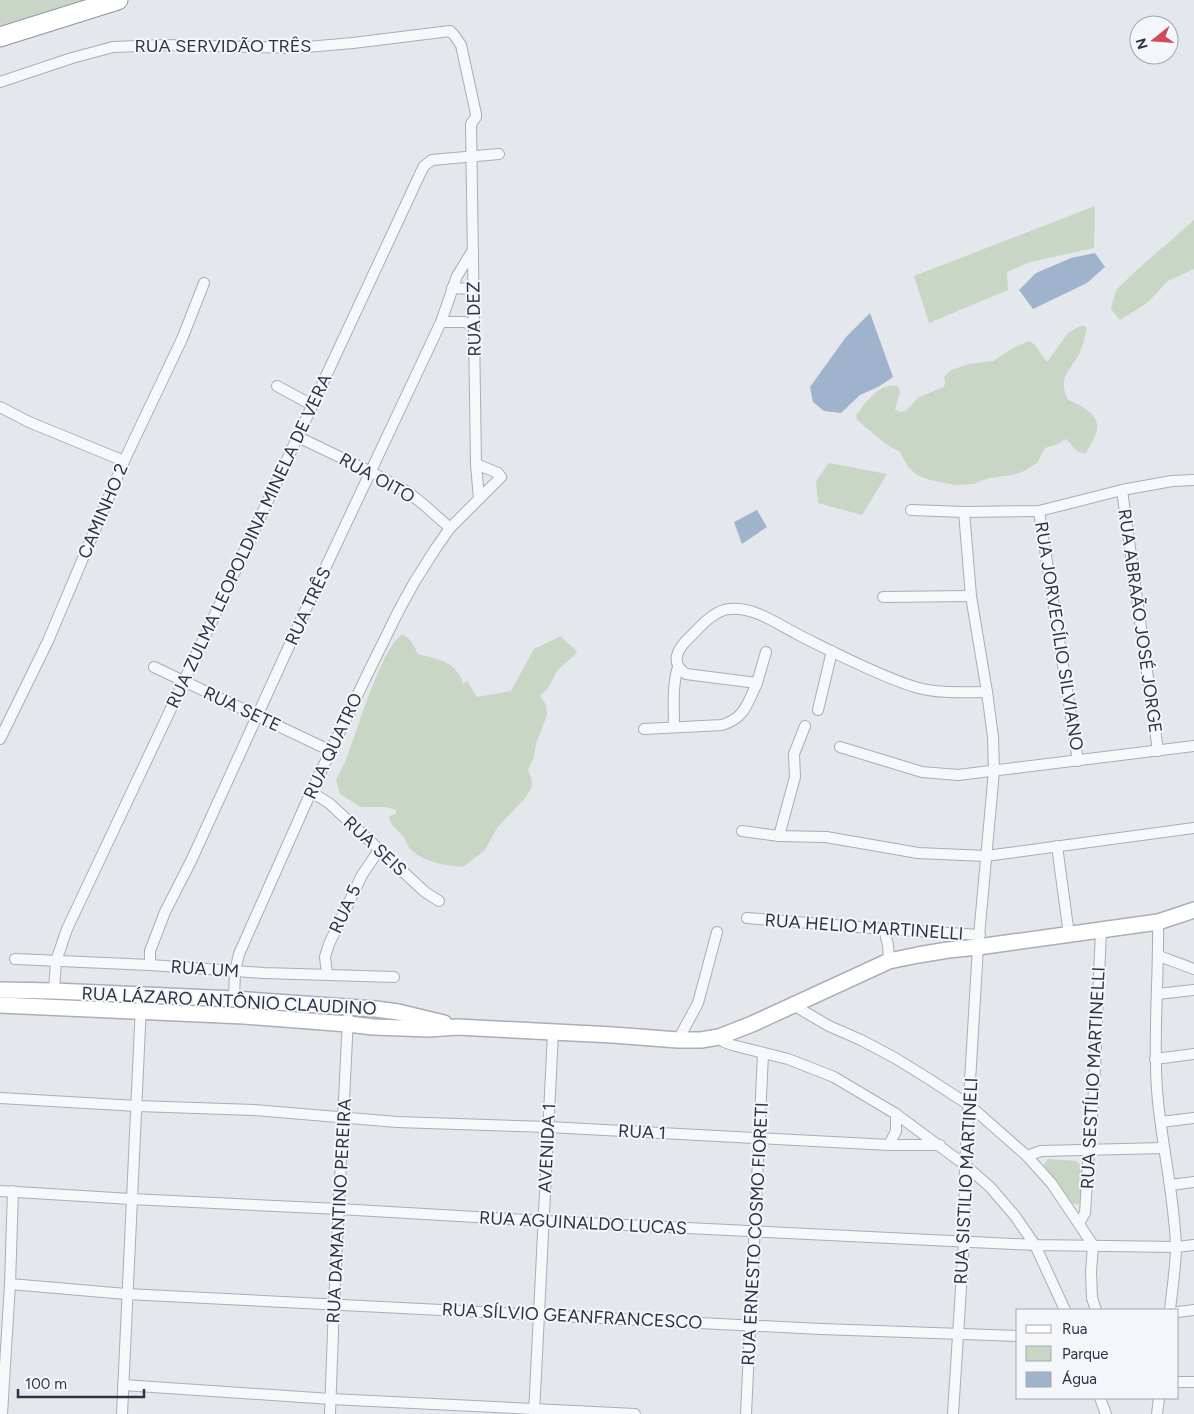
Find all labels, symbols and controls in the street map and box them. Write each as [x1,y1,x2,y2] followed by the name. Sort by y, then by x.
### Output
[1129,15,1179,65] north arrow
[135,35,311,57] street label: RUA SERVIDÃO TRÊS
[1132,36,1152,51] text: N
[462,281,486,357] street label: RUA DEZ
[162,370,336,712] street label: RUA ZULMA LEOPOLDINA MINELA DE VERA
[335,448,419,508] street label: RUA OITO
[73,460,133,562] street label: CAMINHO 2
[1113,507,1167,735] street label: RUA ABRAÃO JOSÉ JORGE
[1030,520,1088,752] street label: RUA JORVECÍLIO SILVIANO
[280,563,336,649] street label: RUA TRÊS
[200,682,284,736] street label: RUA SETE
[299,689,367,803] street label: RUA QUATRO
[339,811,411,881] street label: RUA SEIS
[324,881,366,937] street label: RUA 5
[764,909,964,945] street label: RUA HELIO MARTINELLI
[170,956,240,982] street label: RUA UM
[1076,966,1110,1190] street label: RUA SESTÍLIO MARTINELLI
[81,982,377,1020] street label: RUA LÁZARO ANTÔNIO CLAUDINO
[950,1077,982,1285] street label: RUA SISTILIO MARTINELI
[322,1098,356,1324] street label: RUA DAMANTINO PEREIRA
[737,1102,773,1366] street label: RUA ERNESTO COSMO FIORETI
[534,1103,560,1193] street label: AVENIDA 1
[617,1120,667,1144] street label: RUA 1
[478,1207,688,1239] street label: RUA AGUINALDO LUCAS
[441,1298,703,1334] street label: RUA SÍLVIO GEANFRANCESCO
[1016,1309,1179,1399] legend
[1062,1320,1087,1338] text: Rua
[1062,1345,1109,1363] text: Parque
[18,1366,144,1398] scale bar
[1062,1370,1097,1388] text: Água
[25,1375,67,1393] text: 100 m

